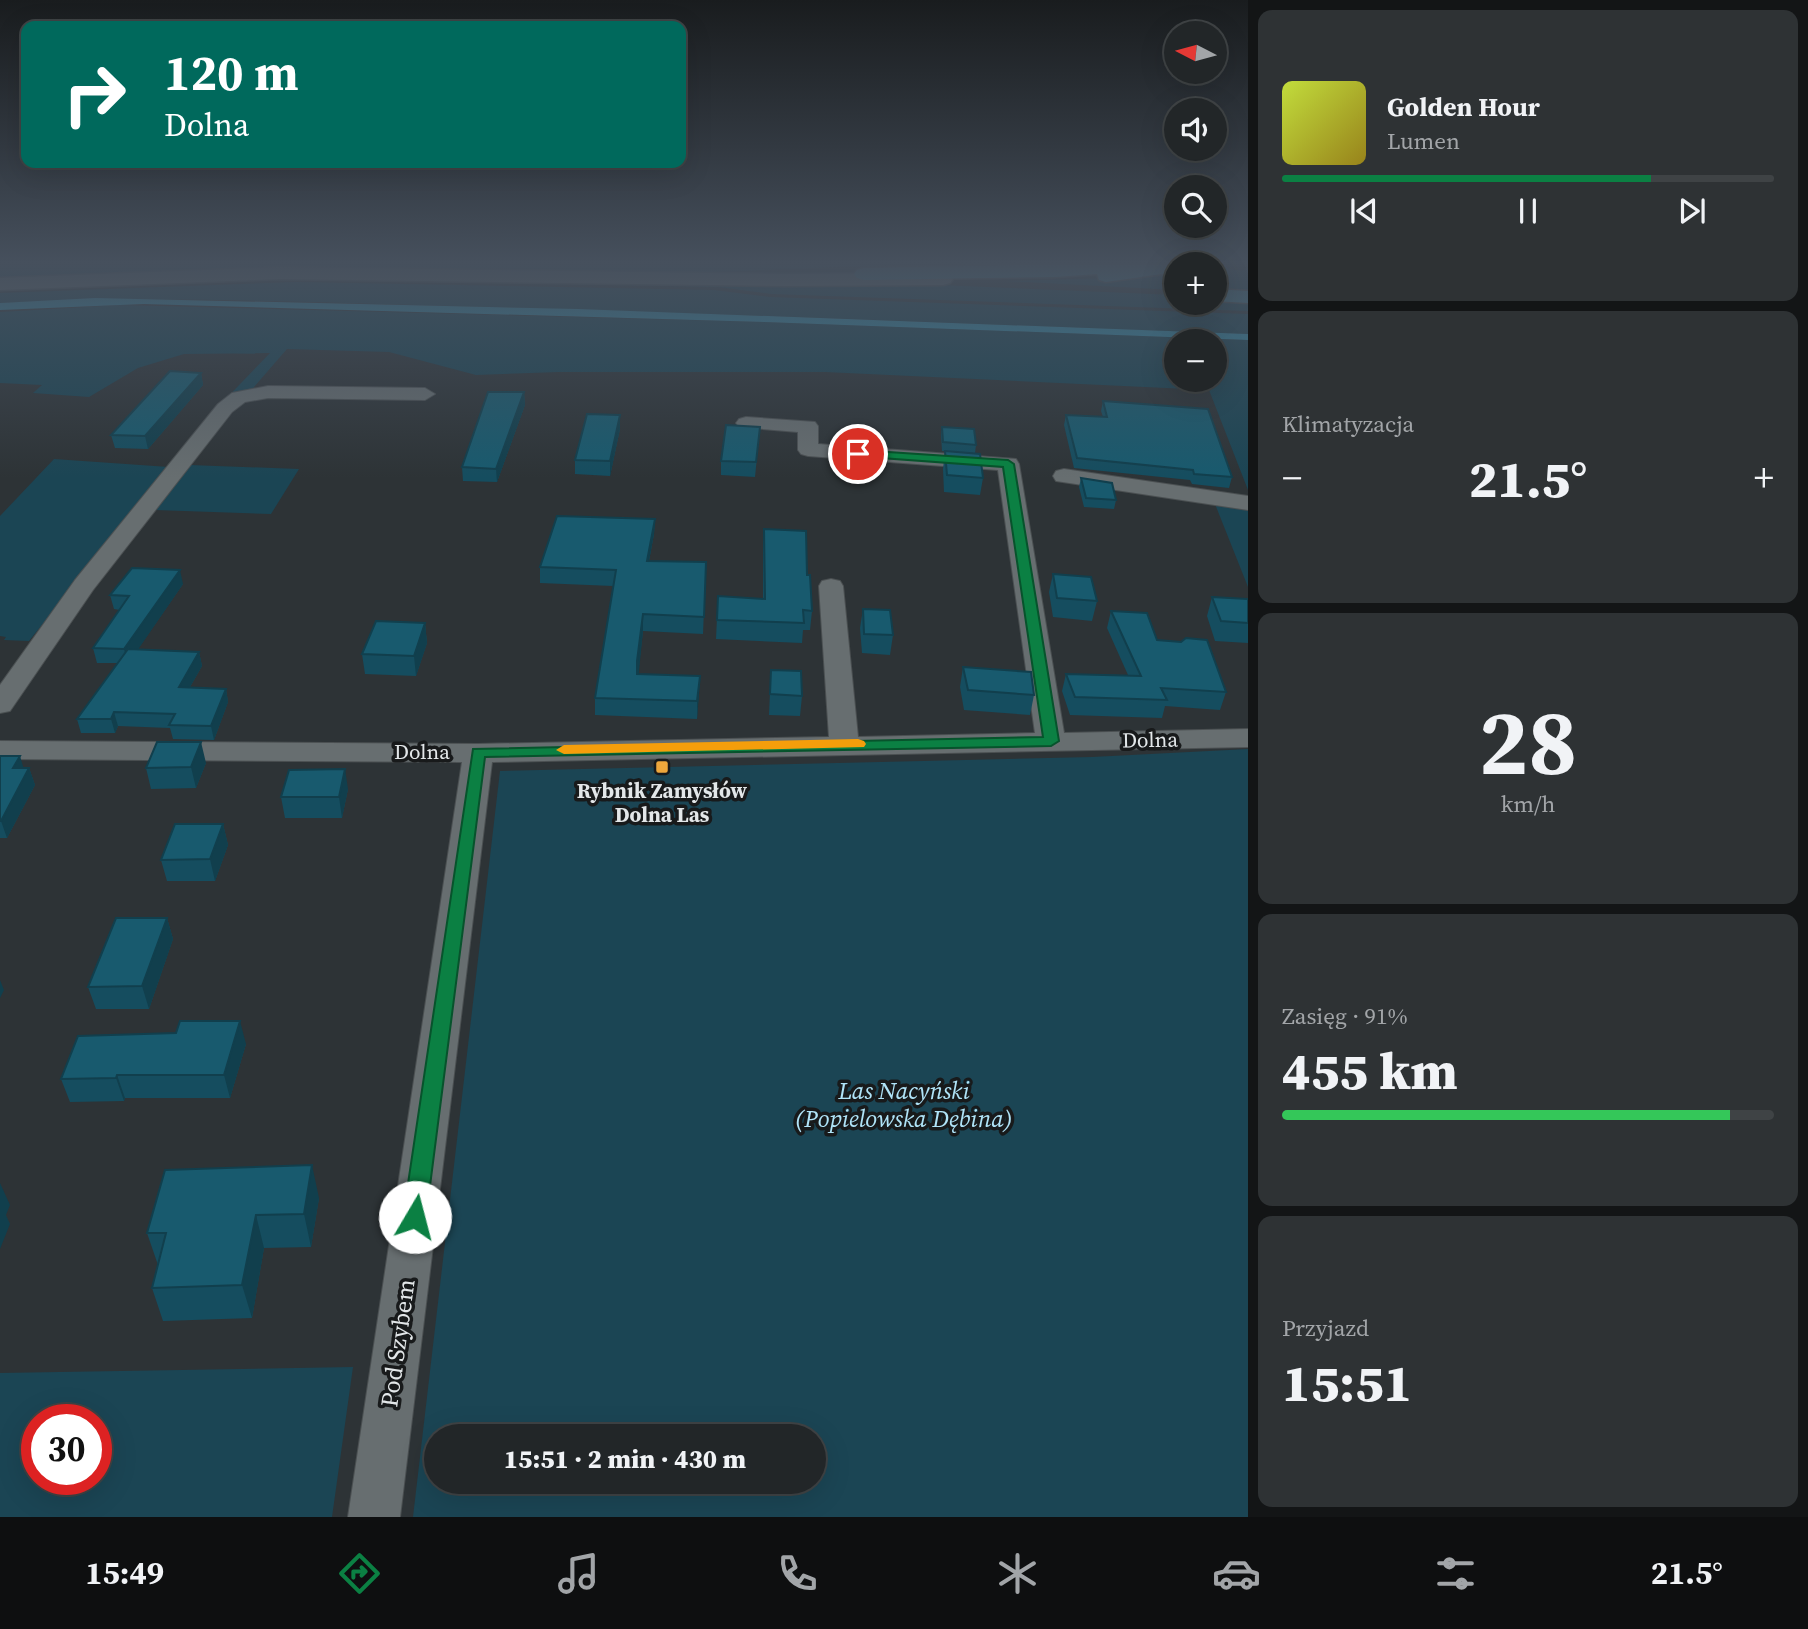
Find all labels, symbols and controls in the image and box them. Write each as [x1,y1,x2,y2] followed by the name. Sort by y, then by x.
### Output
[1164,21,1227,84] north arrow
[1164,21,1227,392] map controls
[164,39,299,106] text: 120 m
[49,49,140,140] icon: right
[1387,89,1540,125] text: Golden Hour
[1164,98,1227,161] button: sound
[164,103,249,147] text: Dolna
[1387,125,1460,157] text: Lumen
[1164,175,1227,238] button: search
[1345,192,1383,230] icon: previous
[1509,192,1547,230] icon: pause
[1673,192,1711,230] icon: next
[1164,252,1227,315] button: +
[1164,329,1227,392] button: −
[1282,408,1414,440] text: Klimatyzacja
[828,424,888,484] pin
[839,435,877,473] icon: arrive
[1469,443,1587,514] text: 21.5°
[1282,452,1302,504] text: −
[1754,452,1774,504] text: +
[1479,680,1577,804] text: 28
[1122,725,1178,754] street label: Dolna
[394,737,450,766] street label: Dolna
[654,759,670,775] marker: Rybnik Zamysłów Dolna Las
[577,776,748,829] place label: Rybnik Zamysłów Dolna Las
[1501,788,1555,820] text: km/h
[1282,1000,1408,1032] text: Zasięg · 91%
[1282,1035,1458,1106] text: 455 km
[795,1074,1013,1135] park label: Las Nacyński (Popielowska Dębina)
[378,1180,452,1254] position arrow
[372,1277,423,1409] street label: Pod Szybem
[1282,1312,1369,1344] text: Przyjazd
[1282,1347,1412,1418] text: 15:51
[21,1404,112,1495] speed limit sign: 30
[504,1441,746,1477] text: 15:51 · 2 min · 430 m
[335,1549,384,1598] icon: directions
[554,1549,603,1598] icon: music
[773,1549,822,1598] icon: phone
[993,1549,1042,1598] icon: climate
[1212,1549,1261,1598] icon: car
[1431,1549,1480,1598] icon: filters
[85,1551,164,1595] text: 15:49
[1651,1551,1723,1595] text: 21.5°

